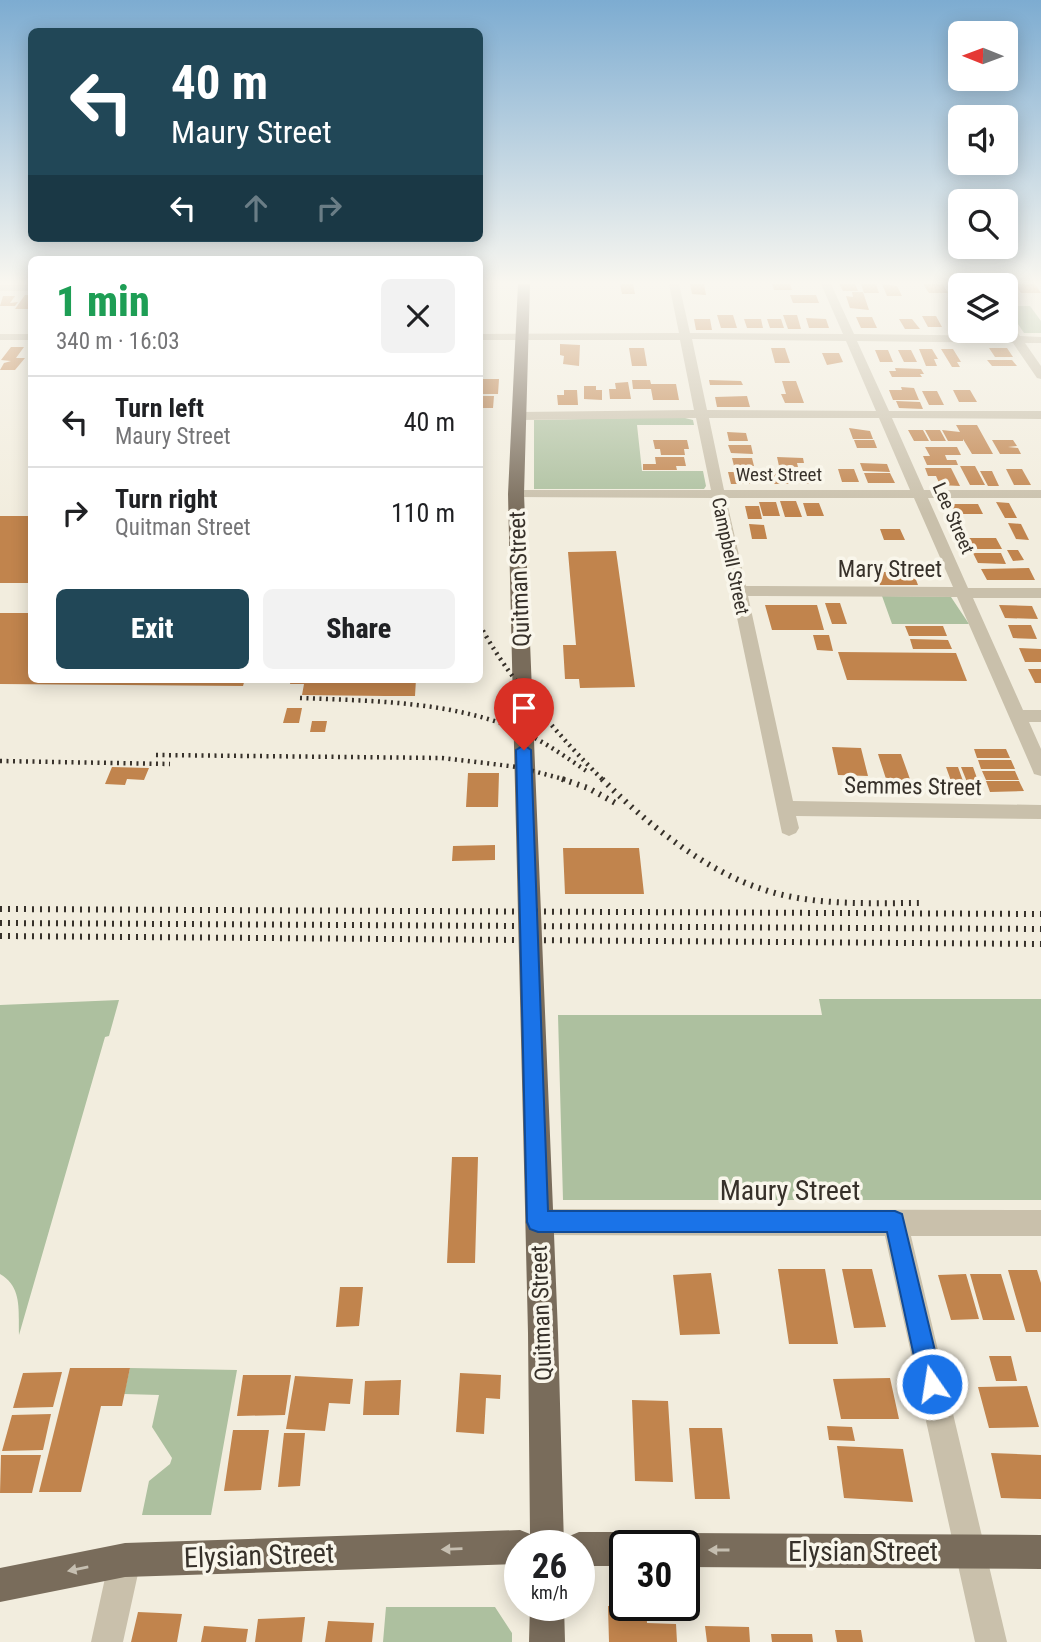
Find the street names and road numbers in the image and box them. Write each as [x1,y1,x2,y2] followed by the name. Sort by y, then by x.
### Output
[736,463,822,486] street label: West Street
[928,479,979,557] street label: Lee Street
[707,495,754,617] street label: Campbell Street
[504,511,535,647] street label: Quitman Street
[838,556,942,583] street label: Mary Street
[844,772,982,801] street label: Semmes Street
[720,1174,860,1207] street label: Maury Street
[526,1245,557,1381] street label: Quitman Street
[788,1535,938,1568] street label: Elysian Street
[183,1536,335,1575] street label: Elysian Street

